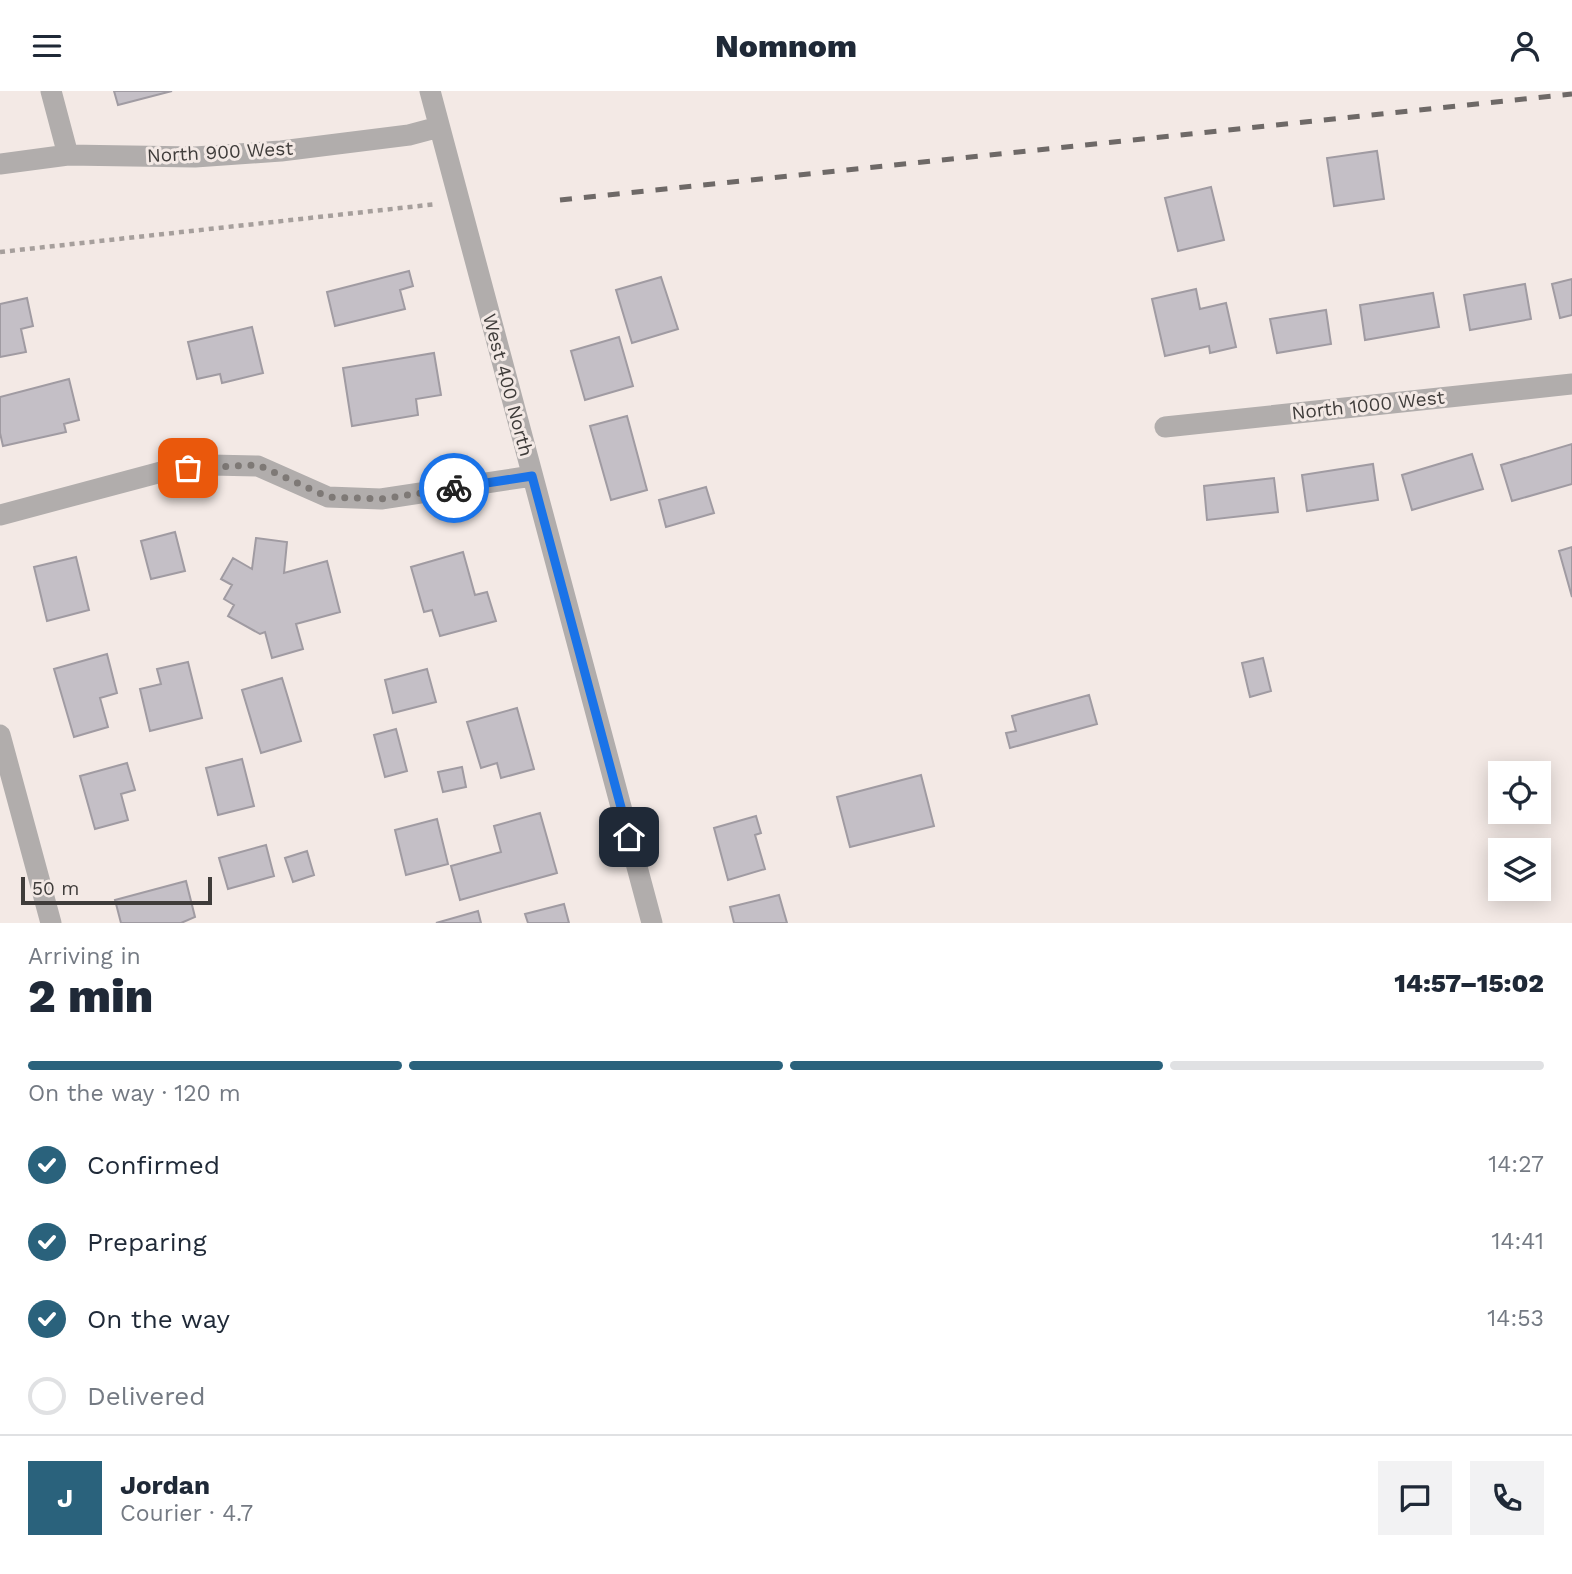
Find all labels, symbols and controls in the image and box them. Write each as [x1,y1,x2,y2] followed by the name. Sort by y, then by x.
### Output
[28,27,66,65] icon: menu
[715,27,857,65] text: Nomnom
[1506,27,1544,65] icon: person
[146,137,294,167] street label: North 900 West
[478,311,538,459] street label: West 400 North
[1290,386,1446,424] street label: North 1000 West
[158,438,218,498] pin
[169,449,207,487] icon: bag
[419,453,489,523] courier
[435,469,473,507] icon: bike
[1488,761,1551,901] map controls
[1488,761,1551,824] button: locate
[599,807,659,867] pin
[610,818,648,856] icon: home
[1488,838,1551,901] button: layers
[21,874,212,906] scale bar
[32,877,79,900] text: 50 m
[28,943,141,970] text: Arriving in
[1394,968,1544,998] text: 14:57–15:02
[28,969,153,1023] text: 2 min
[28,1080,241,1107] text: On the way · 120 m
[28,1146,66,1184] icon: check
[87,1150,220,1180] text: Confirmed
[1488,1151,1544,1178] text: 14:27
[28,1223,66,1261] icon: check
[87,1227,207,1257] text: Preparing
[1492,1228,1544,1255] text: 14:41
[28,1300,66,1338] icon: check
[87,1304,230,1334] text: On the way
[1487,1305,1544,1332] text: 14:53
[87,1381,206,1411] text: Delivered
[1378,1461,1452,1535] button: chat
[1470,1461,1544,1535] button: phone
[120,1470,210,1500] text: Jordan
[57,1483,73,1513] text: J
[120,1500,253,1527] text: Courier · 4.7

